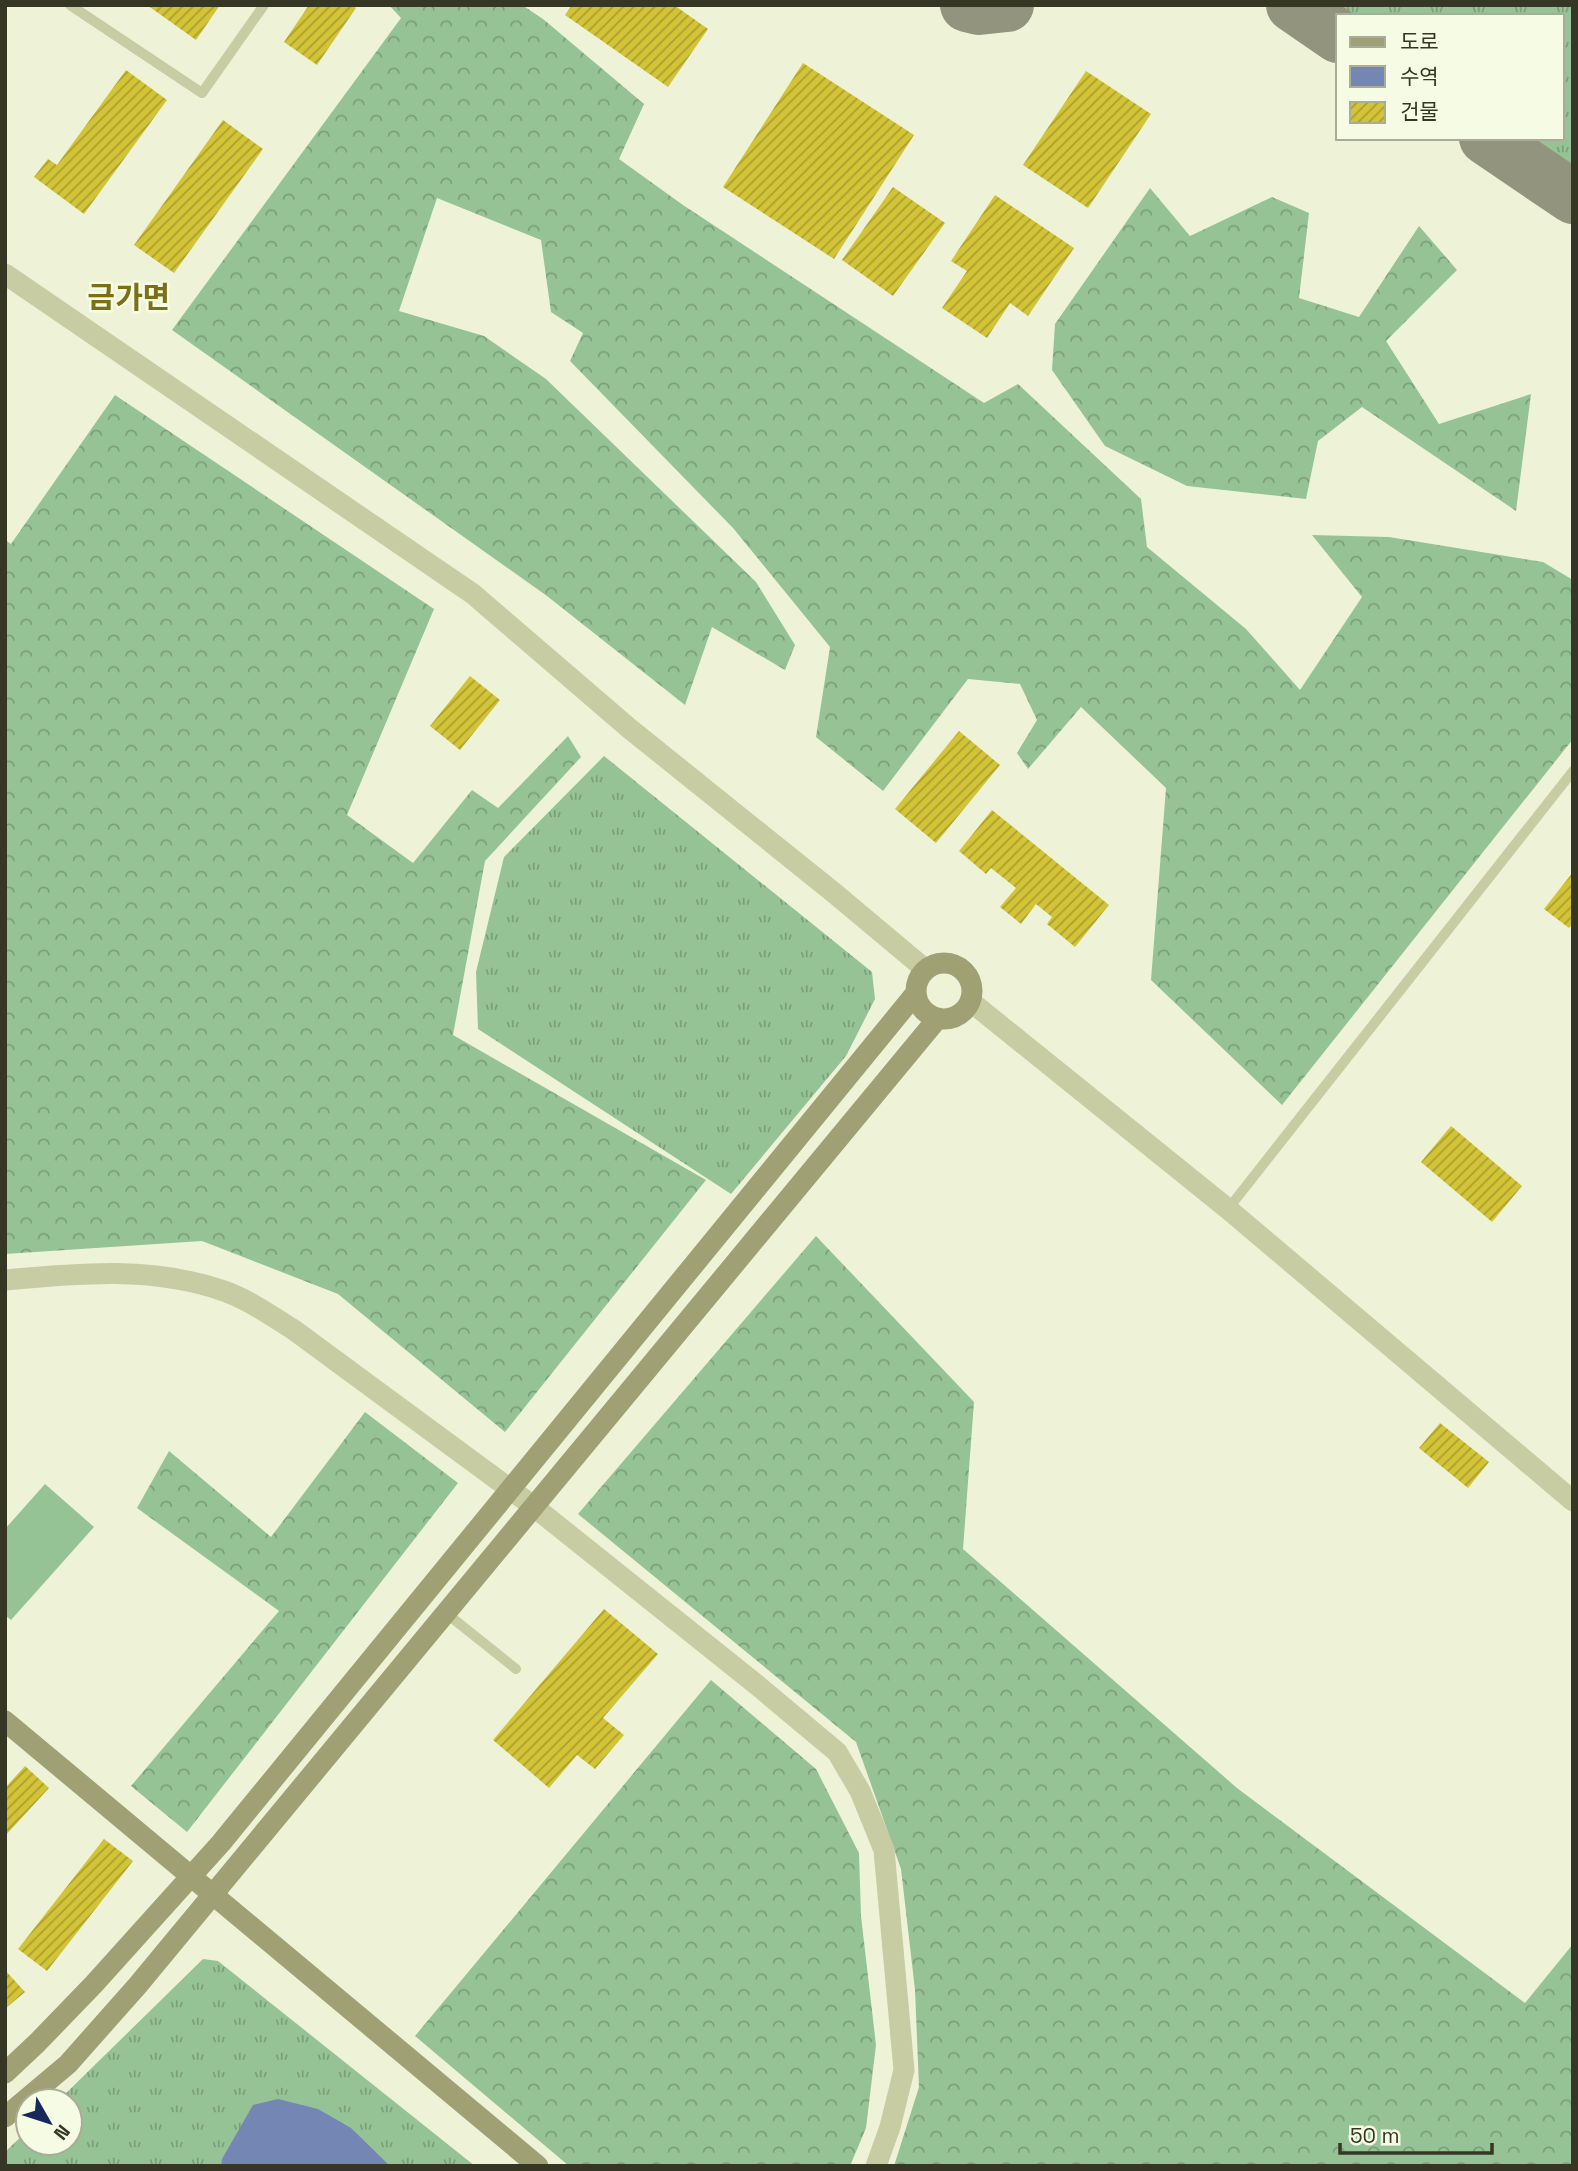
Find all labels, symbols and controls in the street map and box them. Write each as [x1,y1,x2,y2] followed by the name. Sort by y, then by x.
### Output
[1336,14,1564,140] legend
[1400,28,1439,55] text: 도로
[1400,63,1439,90] text: 수역
[1400,98,1439,125] text: 건물
[88,278,170,317] district label: 금가면
[14,2087,84,2157] north arrow
[1340,2112,1492,2156] scale bar
[48,2120,76,2145] text: N
[1350,2122,1400,2149] text: 50 m

